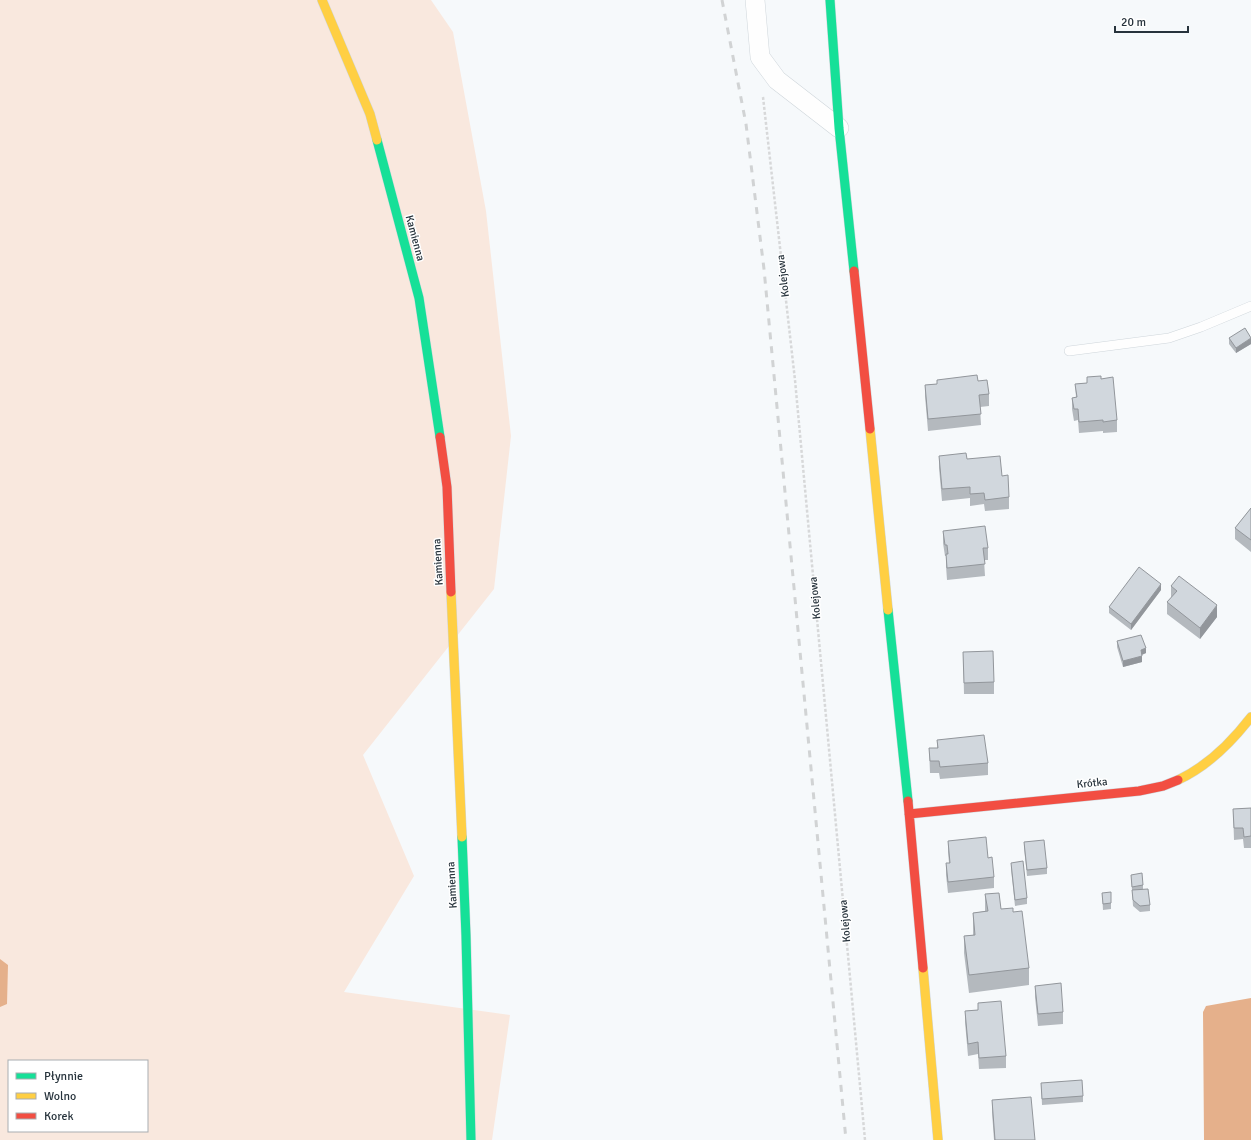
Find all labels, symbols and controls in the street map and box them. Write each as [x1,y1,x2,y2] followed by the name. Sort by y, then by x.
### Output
[1115,8,1188,34] scale bar
[1121,15,1146,30] text: 20 m
[403,214,427,263] street label: Kamienna
[774,254,792,298] street label: Kolejowa
[430,538,446,586] street label: Kamienna
[807,576,823,620] street label: Kolejowa
[1076,775,1108,791] street label: Krótka
[444,861,460,909] street label: Kamienna
[837,899,853,943] street label: Kolejowa
[8,1060,148,1132] legend
[44,1069,83,1084] text: Płynnie
[44,1089,76,1104] text: Wolno
[44,1109,73,1124] text: Korek

